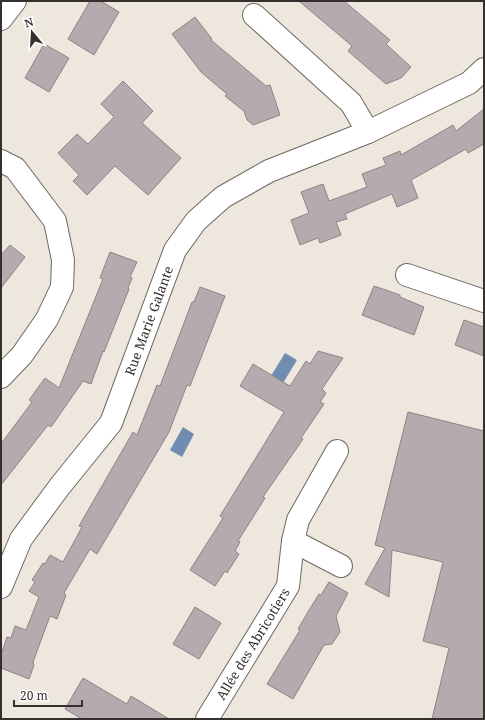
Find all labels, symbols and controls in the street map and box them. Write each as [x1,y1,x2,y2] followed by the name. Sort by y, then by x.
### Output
[12,12,52,52] north arrow
[22,13,36,30] text: N
[120,263,177,378] street label: Rue Marie Galante
[212,584,294,703] street label: Allée des Abricotiers
[14,682,82,708] scale bar
[20,687,48,704] text: 20 m

